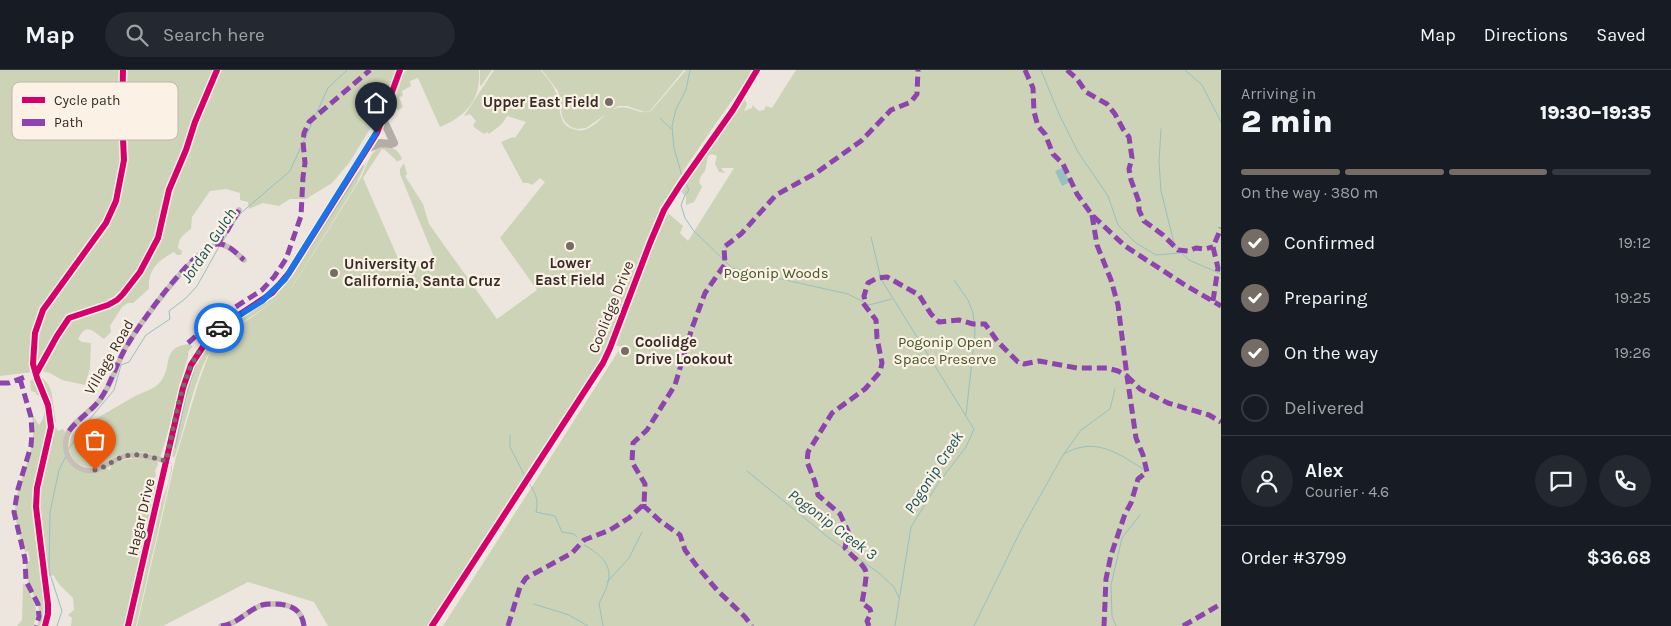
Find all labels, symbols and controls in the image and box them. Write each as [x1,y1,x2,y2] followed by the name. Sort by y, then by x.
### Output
[105,12,455,57] search box
[25,21,75,49] text: Map
[123,21,151,49] icon: search
[163,24,265,46] text: Search here
[1420,24,1456,46] text: Map
[1484,24,1568,46] text: Directions
[1596,24,1646,46] text: Saved
[12,82,178,140] legend
[355,82,397,133] pin
[1241,84,1316,103] text: Arriving in
[362,89,390,117] icon: home
[54,92,120,109] text: Cycle path
[483,93,599,111] place label: Upper East Field
[603,96,615,108] marker: Upper East Field
[1540,102,1651,124] text: 19:30–19:35
[1241,103,1333,140] text: 2 min
[54,114,83,131] text: Path
[1241,183,1378,202] text: On the way · 380 m
[176,204,240,286] water label: Jordan Gulch
[1241,229,1269,257] icon: check
[1284,232,1375,254] text: Confirmed
[1618,233,1651,252] text: 19:12
[564,240,576,252] marker: Lower East Field
[535,254,605,289] place label: Lower East Field
[344,255,501,290] place label: University of California, Santa Cruz
[584,258,638,356] street label: Coolidge Drive
[723,264,829,282] park label: Pogonip Woods
[328,267,340,279] marker: University of California, Santa Cruz
[1241,284,1269,312] icon: check
[1284,287,1367,309] text: Preparing
[1614,288,1651,307] text: 19:25
[194,303,244,353] courier
[205,314,233,342] icon: car
[80,316,138,398] street label: Village Road
[635,333,733,368] place label: Coolidge Drive Lookout
[894,333,996,368] park label: Pogonip Open Space Preserve
[1241,339,1269,367] icon: check
[1284,342,1378,364] text: On the way
[1614,343,1651,362] text: 19:26
[619,345,631,357] marker: Coolidge Drive Lookout
[1284,397,1364,419] text: Delivered
[74,419,116,470] pin
[81,426,109,454] icon: bag
[900,427,967,517] water label: Pogonip Creek
[1241,455,1293,507] button: person
[1535,455,1587,507] button: chat
[1599,455,1651,507] button: phone
[1305,460,1343,482] text: Alex
[123,476,159,558] street label: Hagar Drive
[1305,482,1389,501] text: Courier · 4.6
[785,485,881,564] water label: Pogonip Creek 3
[1241,547,1347,569] text: Order #3799
[1587,547,1651,569] text: $36.68

